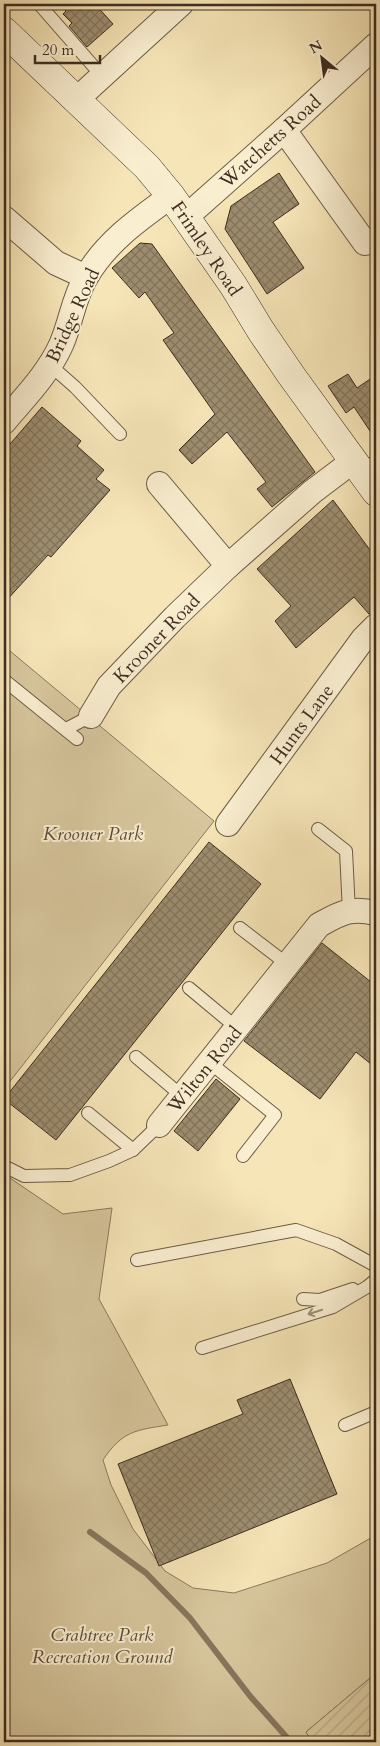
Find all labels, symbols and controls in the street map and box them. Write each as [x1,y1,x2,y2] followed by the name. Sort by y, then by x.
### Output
[35,32,100,64] scale bar
[298,32,348,82] north arrow
[306,36,326,58] text: N
[42,40,74,60] text: 20 m
[214,89,327,195] street label: Watchetts Road
[165,196,248,301] street label: Frimley Road
[40,264,106,367] street label: Bridge Road
[107,588,206,689] street label: Krooner Road
[264,679,340,770] street label: Hunts Lane
[43,821,144,847] park label: Krooner Park
[161,1021,248,1119] street label: Wilton Road
[307,1308,323,1318] one-way arrow
[32,1622,173,1670] park label: Crabtree Park Recreation Ground

